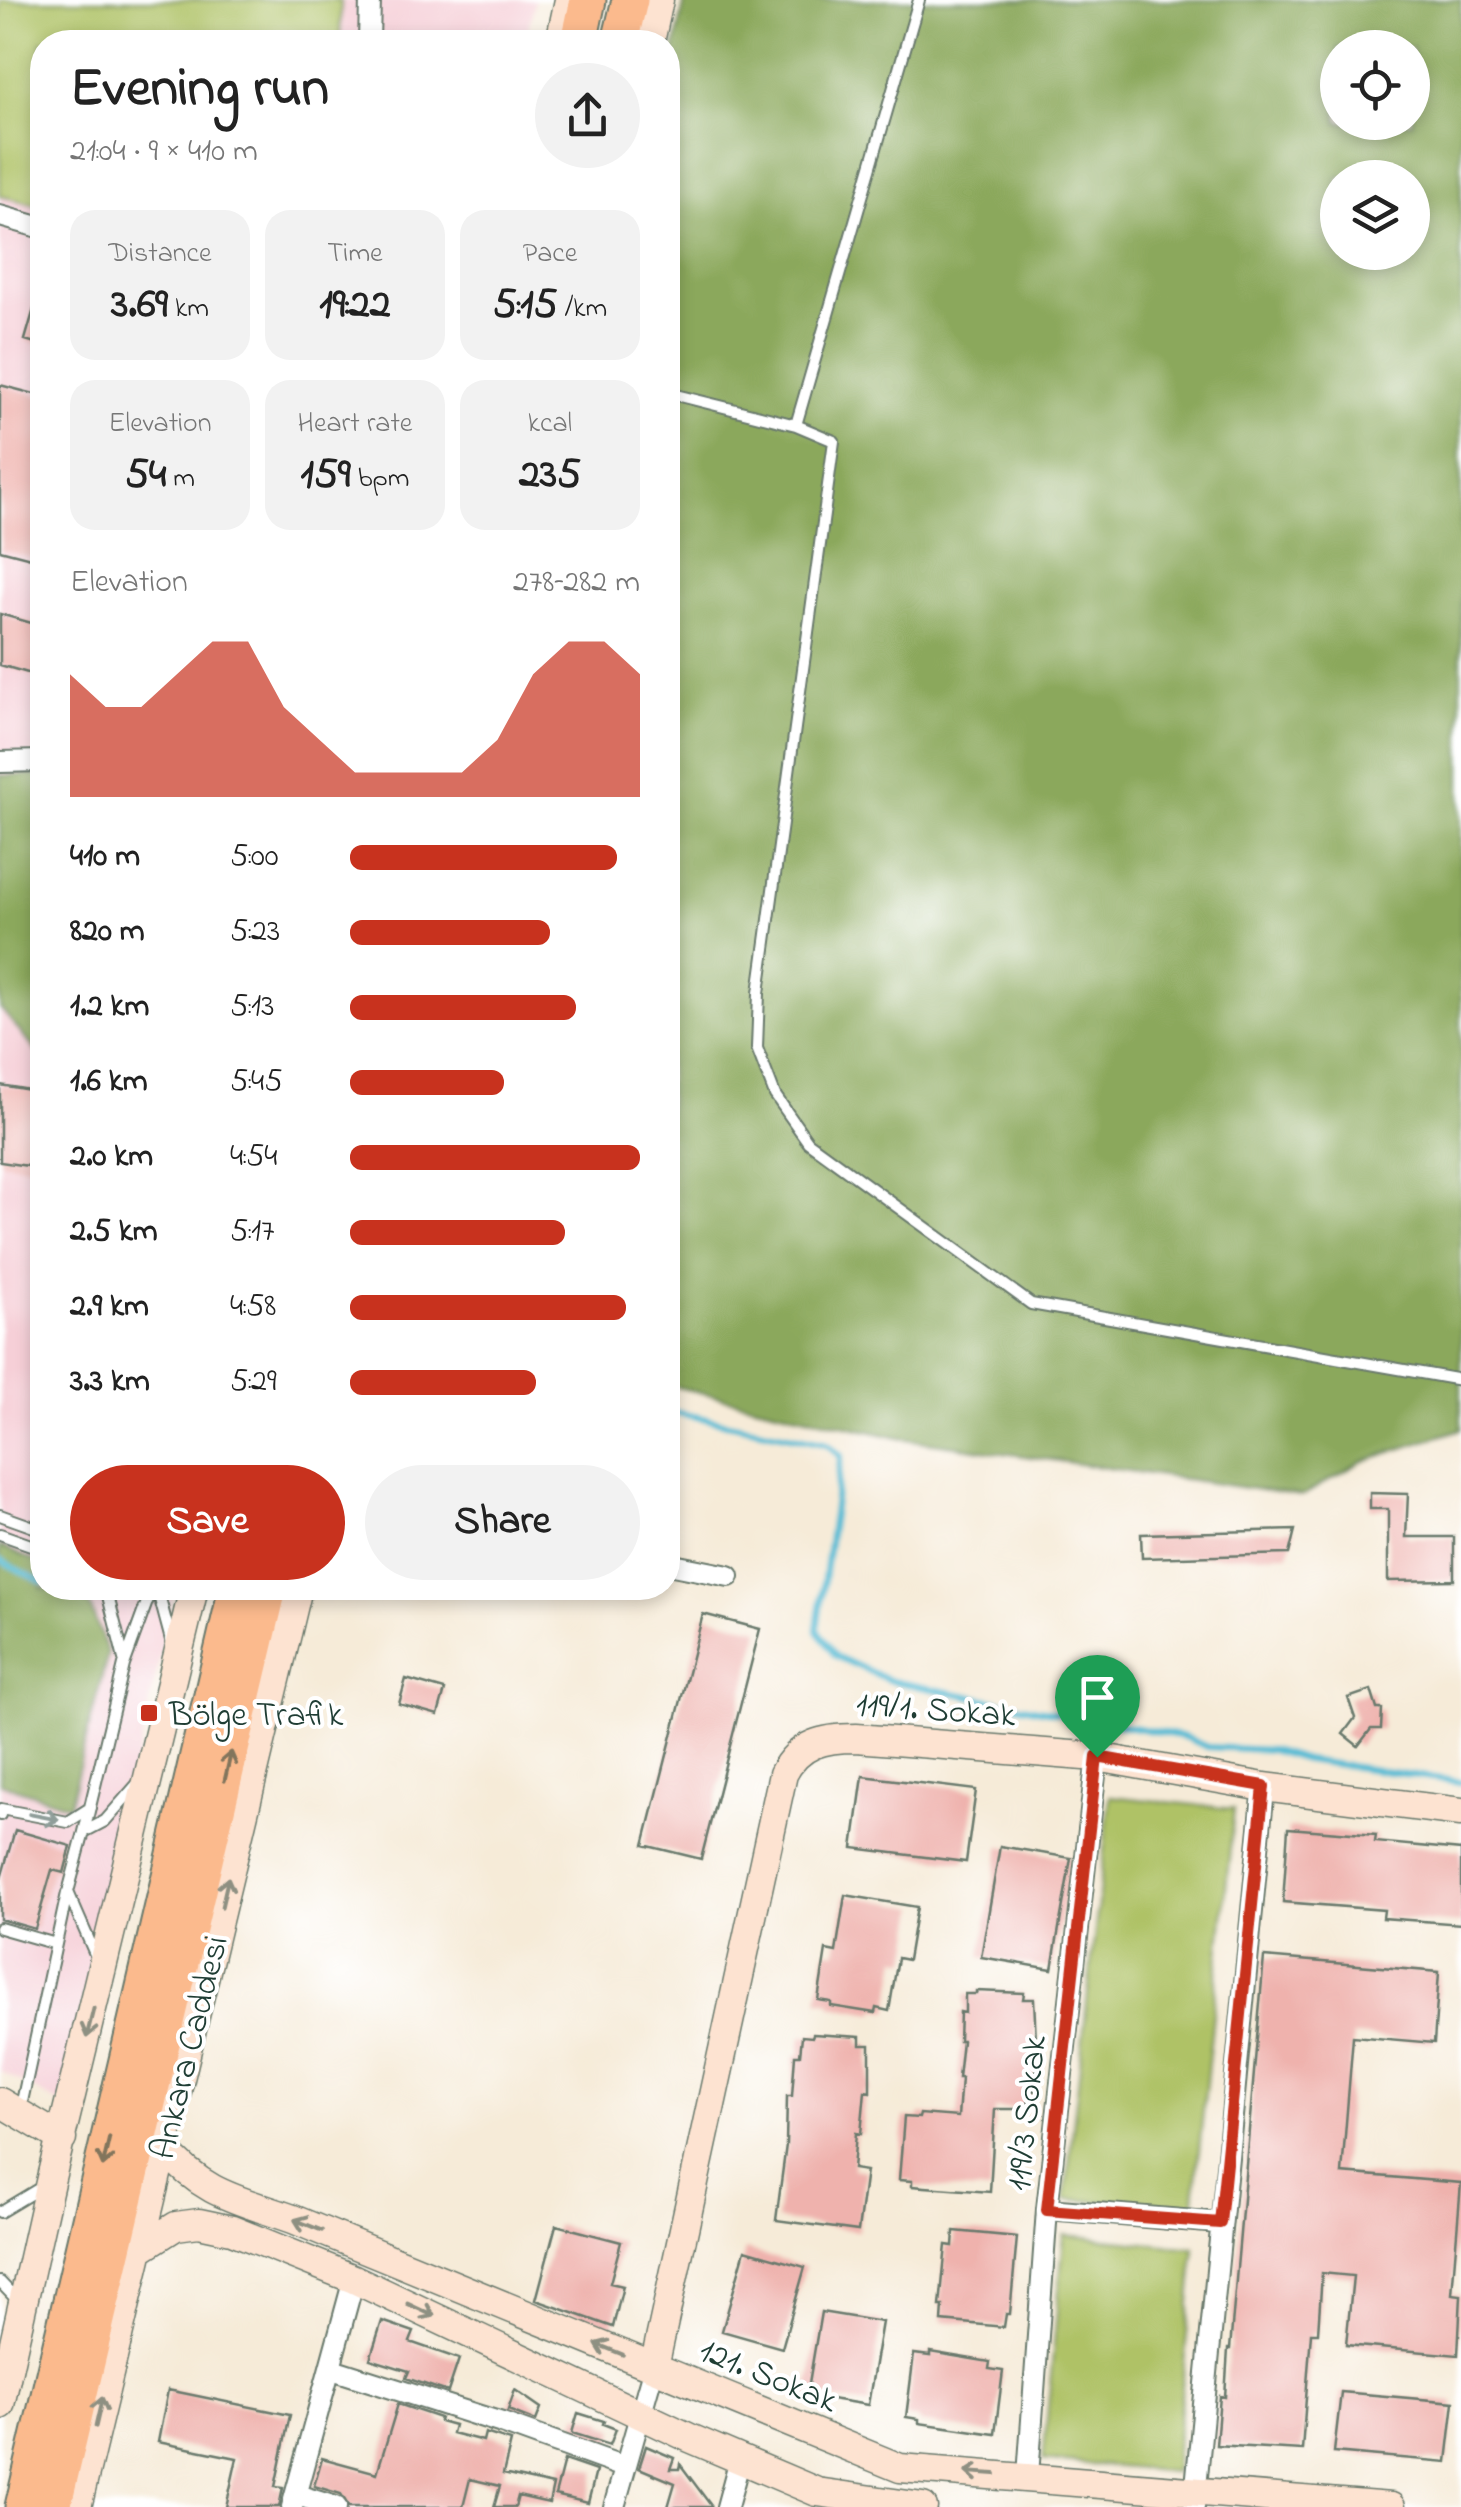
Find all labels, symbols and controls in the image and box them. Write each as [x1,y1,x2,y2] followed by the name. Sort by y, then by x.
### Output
[1320,30,1430,270] map controls
[1320,30,1430,140] button: locate
[70,51,329,131] text: Evening run
[535,63,640,168] button: share
[70,129,258,176] text: 21:04 · 9 × 410 m
[1320,160,1430,270] button: layers
[108,234,212,275] text: Distance
[327,234,383,275] text: Time
[523,234,577,275] text: Pace
[111,275,168,336] text: 3.69
[319,275,391,336] text: 19:22
[493,275,558,336] text: 5:15
[168,289,209,330] text: km
[558,289,607,330] text: /km
[109,404,211,445] text: Elevation
[298,404,412,445] text: Heart rate
[528,404,572,445] text: kcal
[125,445,166,506] text: 54
[301,445,351,506] text: 159
[519,445,581,506] text: 235
[166,459,195,500] text: m
[351,459,409,500] text: bpm
[70,560,188,607] text: Elevation
[513,560,640,607] text: 278–282 m
[70,834,140,881] text: 410 m
[230,834,279,881] text: 5:00
[70,909,145,956] text: 820 m
[230,909,280,956] text: 5:23
[70,984,149,1031] text: 1.2 km
[230,984,274,1031] text: 5:13
[70,1059,148,1106] text: 1.6 km
[230,1059,283,1106] text: 5:45
[70,1134,153,1181] text: 2.0 km
[230,1134,277,1181] text: 4:54
[70,1209,158,1256] text: 2.5 km
[230,1209,274,1256] text: 5:17
[70,1284,149,1331] text: 2.9 km
[230,1284,276,1331] text: 4:58
[70,1359,150,1406] text: 3.3 km
[230,1359,277,1406] text: 5:29
[70,1465,345,1580] button: Save
[365,1465,640,1580] button: Share
[1055,1655,1140,1758] pin
[1070,1670,1125,1725] icon: arrive
[854,1680,1018,1743] street label: 119/1. Sokak
[168,1691,344,1742] place label: Bölge Trafik
[138,1702,160,1724] marker: Bölge Trafik
[220,1751,238,1783] one-way arrow
[27,1809,59,1828] one-way arrow
[217,1877,235,1909] one-way arrow
[139,1931,244,2165] street label: Ankara Caddesi
[80,2006,98,2038] one-way arrow
[995,2032,1062,2194] street label: 119/3 Sokak
[96,2135,114,2167] one-way arrow
[293,2215,324,2233] one-way arrow
[405,2301,435,2320] one-way arrow
[691,2326,845,2428] street label: 121. Sokak
[594,2338,625,2356] one-way arrow
[91,2397,109,2429] one-way arrow
[965,2463,997,2482] one-way arrow

